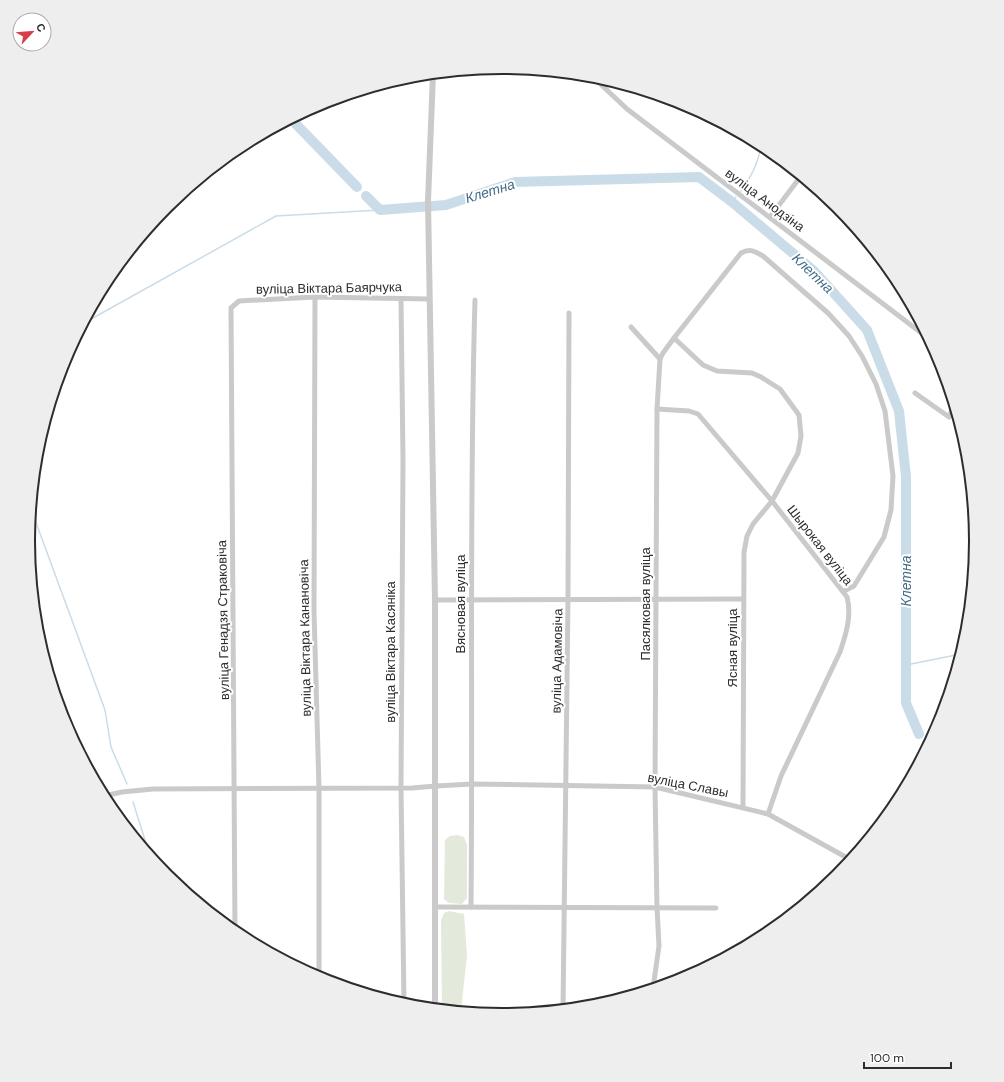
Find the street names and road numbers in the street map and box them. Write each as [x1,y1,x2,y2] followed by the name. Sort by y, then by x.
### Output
[722,165,809,236] street label: вуліца Анодзіна
[256,278,403,298] street label: вуліца Віктара Баярчука
[783,501,857,589] street label: Шырокая вуліца
[213,539,233,700] street label: вуліца Генадзя Страковіча
[637,547,654,661] street label: Пасялковая вуліца
[452,554,469,653] street label: Вясновая вуліца
[295,558,315,717] street label: вуліца Віктара Канановіча
[382,581,399,723] street label: вуліца Віктара Касяніка
[548,608,566,714] street label: вуліца Адамовіча
[724,608,741,687] street label: Ясная вуліца
[646,769,730,801] street label: вуліца Славы

